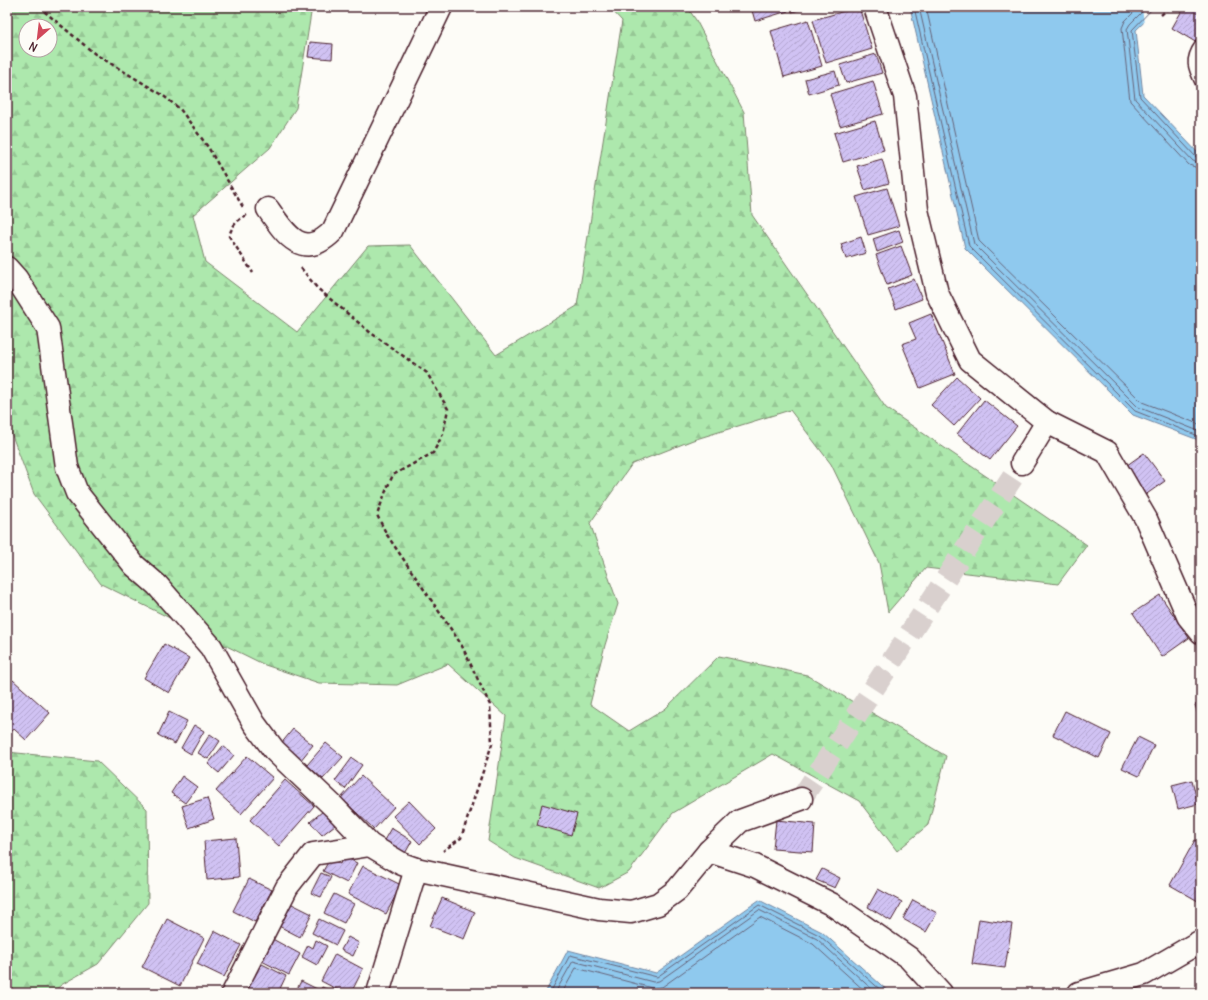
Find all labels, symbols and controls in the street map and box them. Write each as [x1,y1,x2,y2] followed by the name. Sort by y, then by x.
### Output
[18,18,58,58] north arrow
[27,39,40,55] text: N

